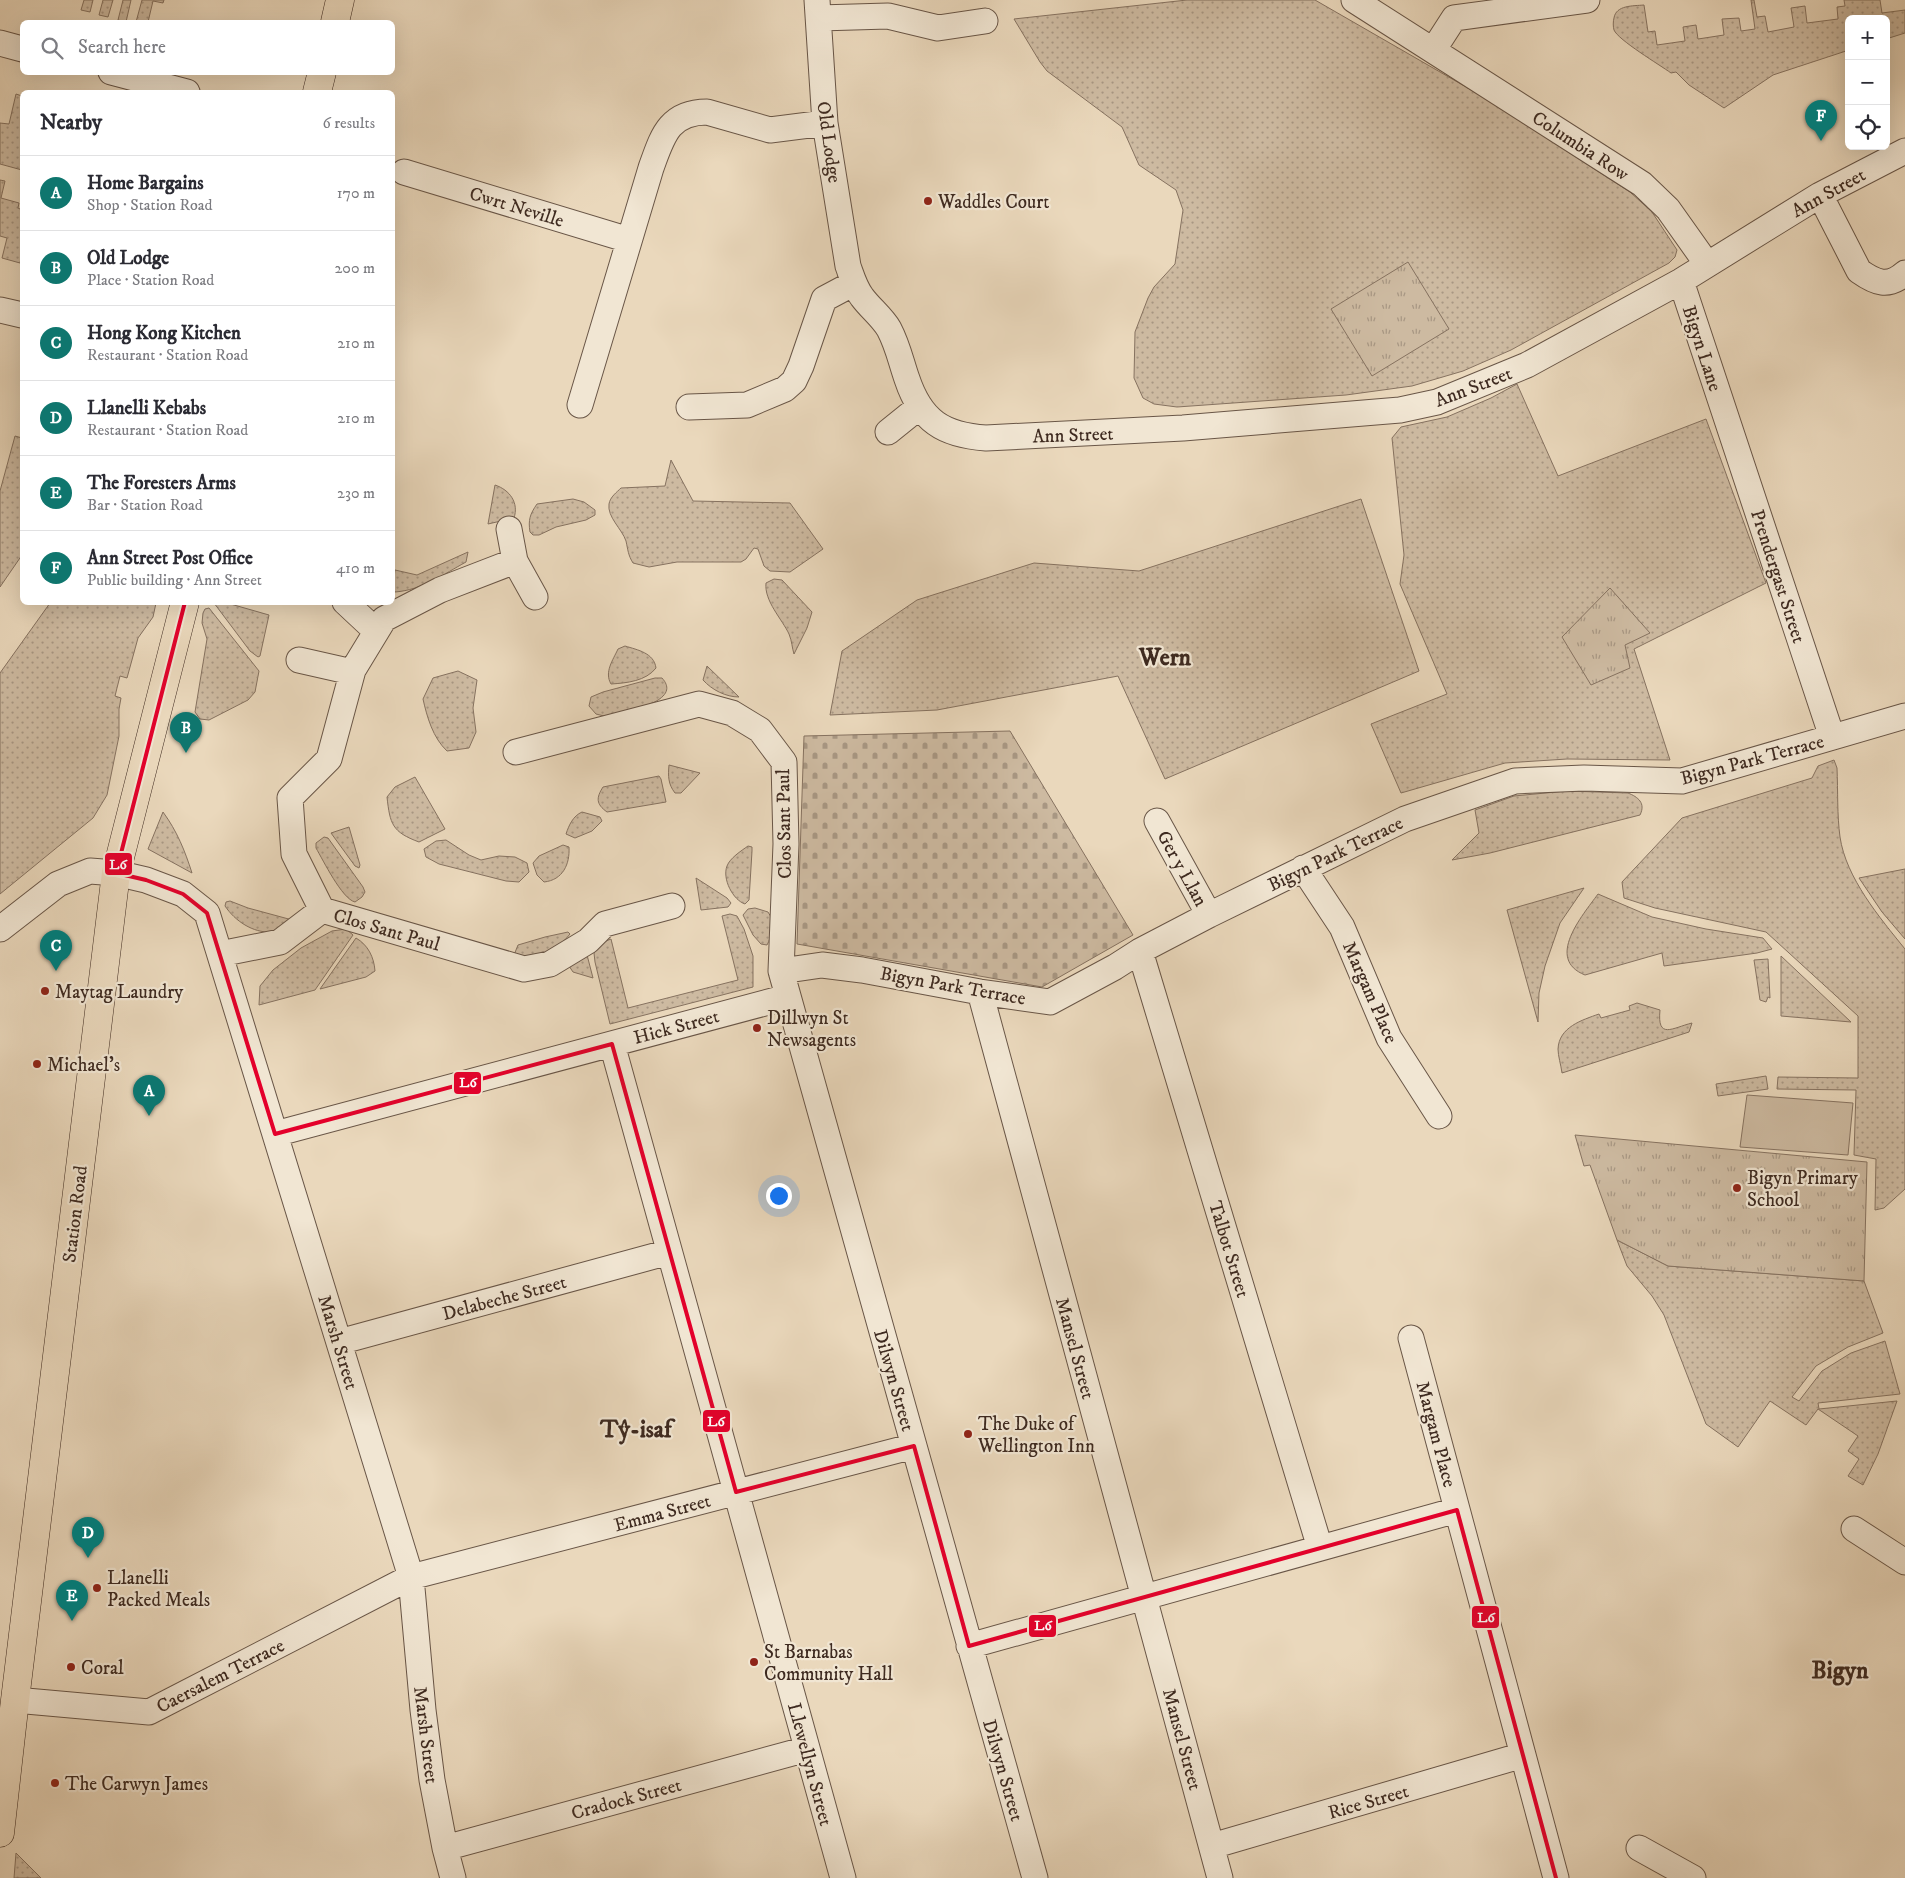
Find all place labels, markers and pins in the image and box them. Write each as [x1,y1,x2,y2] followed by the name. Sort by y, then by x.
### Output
[1805,100,1837,141] pin: F
[937,191,1049,214] place label: Waddles Court
[922,195,934,207] marker: Waddles Court
[170,712,202,753] pin: B
[40,930,72,971] pin: C
[55,981,184,1004] place label: Maytag Laundry
[39,985,51,997] marker: Maytag Laundry
[767,1007,856,1052] place label: Dillwyn St Newsagents
[751,1022,763,1034] marker: Dillwyn St Newsagents
[47,1054,120,1077] place label: Michael's
[31,1058,43,1070] marker: Michael's
[133,1075,165,1116] pin: A
[1747,1167,1859,1212] place label: Bigyn Primary School
[1731,1182,1743,1194] marker: Bigyn Primary School
[977,1413,1095,1458] place label: The Duke of Wellington Inn
[962,1428,974,1440] marker: The Duke of Wellington Inn
[72,1517,104,1558] pin: D
[107,1567,210,1612] place label: Llanelli Packed Meals
[56,1580,88,1621] pin: E
[91,1582,103,1594] marker: Llanelli Packed Meals
[764,1641,893,1686] place label: St Barnabas Community Hall
[748,1656,760,1668] marker: St Barnabas Community Hall
[81,1657,124,1680] place label: Coral
[65,1661,77,1673] marker: Coral
[65,1773,208,1796] place label: The Carwyn James
[49,1777,61,1789] marker: The Carwyn James

